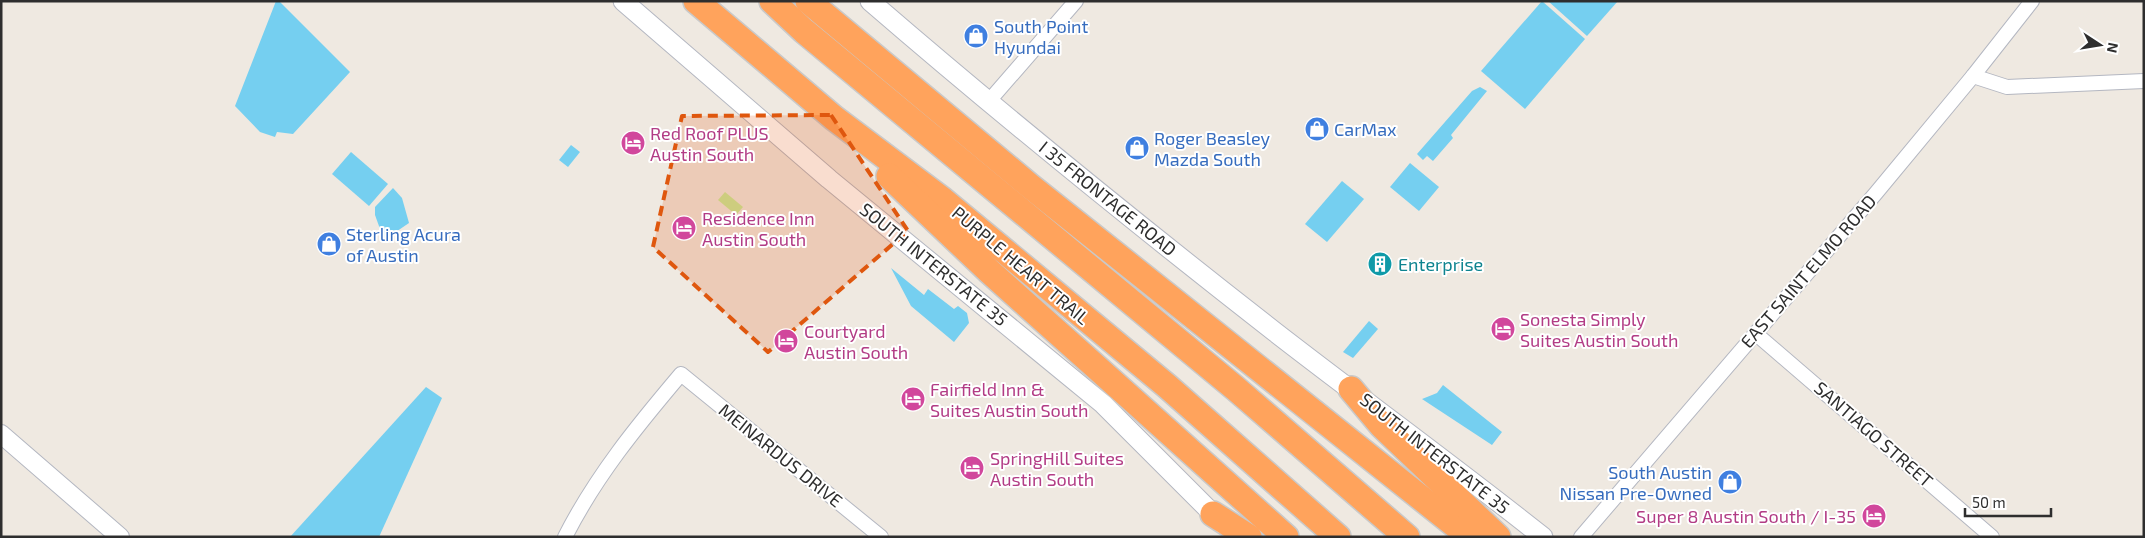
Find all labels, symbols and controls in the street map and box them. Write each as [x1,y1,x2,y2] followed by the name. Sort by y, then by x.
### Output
[994,15,1089,58] place label: South Point Hyundai
[2075,20,2125,70] north arrow
[963,23,989,49] shop icon: South Point Hyundai
[2104,41,2123,55] text: N
[1304,116,1330,142] shop icon: CarMax
[1334,118,1397,140] place label: CarMax
[650,122,769,165] place label: Red Roof PLUS Austin South
[1154,127,1271,170] place label: Roger Beasley Mazda South
[620,130,646,156] hotel icon: Red Roof PLUS Austin South
[1124,135,1150,161] shop icon: Roger Beasley Mazda South
[1035,136,1181,260] street label: I 35 FRONTAGE ROAD
[1736,190,1880,352] street label: EAST SAINT ELMO ROAD
[856,198,1012,330] street label: SOUTH INTERSTATE 35
[948,201,1094,329] street label: PURPLE HEART TRAIL
[702,207,815,250] place label: Residence Inn Austin South
[671,215,697,241] hotel icon: Residence Inn Austin South
[346,223,461,266] place label: Sterling Acura of Austin
[316,231,342,257] shop icon: Sterling Acura of Austin
[1367,251,1393,277] building icon: Enterprise
[1398,253,1483,275] place label: Enterprise
[1520,308,1678,351] place label: Sonesta Simply Suites Austin South
[1490,316,1516,342] hotel icon: Sonesta Simply Suites Austin South
[804,320,908,363] place label: Courtyard Austin South
[773,328,799,354] hotel icon: Courtyard Austin South
[1810,377,1938,492] street label: SANTIAGO STREET
[930,378,1088,421] place label: Fairfield Inn & Suites Austin South
[900,386,926,412] hotel icon: Fairfield Inn & Suites Austin South
[1356,388,1514,518] street label: SOUTH INTERSTATE 35
[715,398,847,512] street label: MEINARDUS DRIVE
[990,447,1124,490] place label: SpringHill Suites Austin South
[959,455,985,481] hotel icon: SpringHill Suites Austin South
[1560,461,1712,504] place label: South Austin Nissan Pre-Owned
[1717,469,1743,495] shop icon: South Austin Nissan Pre-Owned
[1965,486,2051,518] scale bar
[1972,493,2006,511] text: 50 m
[1861,503,1887,529] hotel icon: Super 8 Austin South / I-35
[1636,505,1856,527] place label: Super 8 Austin South / I-35

